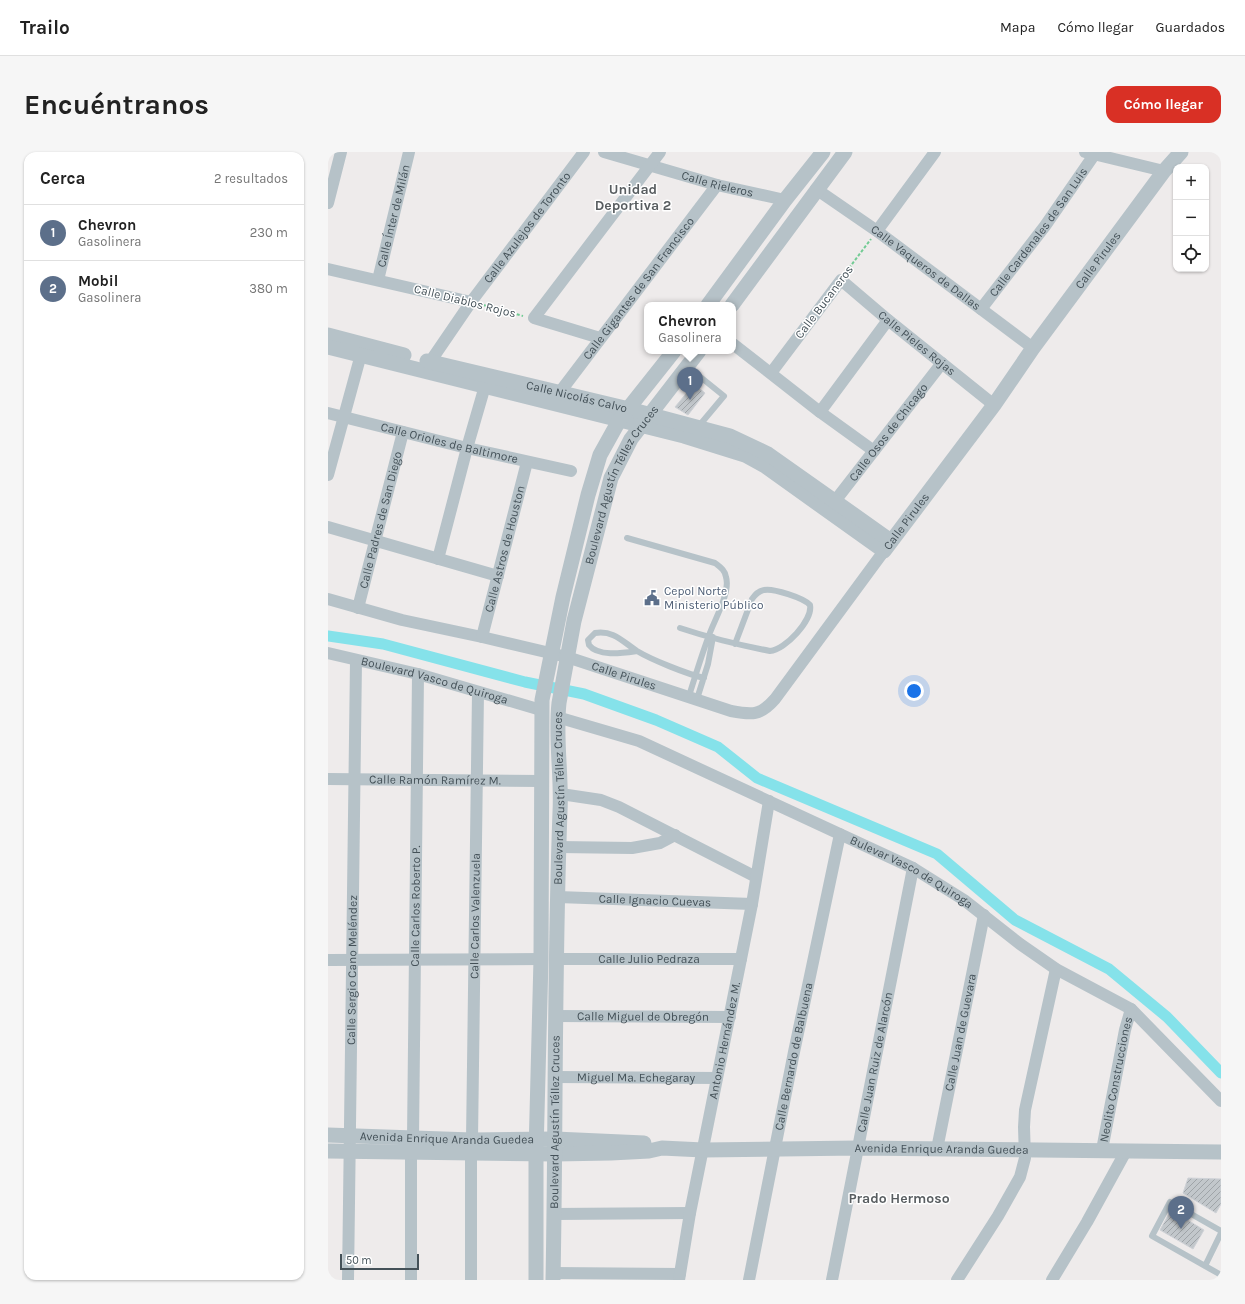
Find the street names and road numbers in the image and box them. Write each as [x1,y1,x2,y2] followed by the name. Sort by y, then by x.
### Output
[374,163,413,269] street label: Calle Ínter de Milán
[986,165,1090,299] street label: Calle Cardenales de San Luis
[680,168,755,200] street label: Calle Rieleros
[481,169,574,286] street label: Calle Azulejos de Toronto
[580,214,697,362] street label: Calle Gigantes de San Francisco
[868,222,983,313] street label: Calle Vaqueros de Dallas
[1072,229,1124,291] street label: Calle Pirules
[792,263,856,341] street label: Calle Bucaneros
[413,282,517,320] street label: Calle Diablos Rojos
[875,308,958,378] street label: Calle Pieles Rojas
[525,378,629,415] street label: Calle Nicolás Calvo
[846,381,931,484] street label: Calle Osos de Chicago
[582,402,661,566] street label: Boulevard Agustín Téllez Cruces
[379,420,519,466] street label: Calle Orioles de Baltimore
[356,450,405,590] street label: Calle Padres de San Diego
[482,484,528,614] street label: Calle Astros de Houston
[880,490,932,553] street label: Calle Pirules
[360,654,510,707] street label: Boulevard Vasco de Quiroga
[590,659,658,693] street label: Calle Pirules
[551,711,567,885] street label: Boulevard Agustín Téllez Cruces
[369,772,501,788] street label: Calle Ramón Ramírez M.
[848,833,976,911] street label: Bulevar Vasco de Quiroga
[408,845,423,967] street label: Calle Carlos Roberto P.
[467,853,483,979] street label: Calle Carlos Valenzuela
[598,891,712,910] street label: Calle Ignacio Cuevas
[344,895,360,1045] street label: Calle Sergio Cano Meléndez
[598,952,700,966] street label: Calle Julio Pedraza
[942,972,979,1092] street label: Calle Juan de Guevara
[706,980,743,1100] street label: Antonio Hernández M.
[772,981,815,1132] street label: Calle Bernardo de Balbuena
[854,991,895,1134] street label: Calle Juan Ruiz de Alarcón
[577,1009,709,1024] street label: Calle Miguel de Obregón
[1097,1015,1135,1143] street label: Neolito Construcciones
[547,1035,562,1209] street label: Boulevard Agustín Téllez Cruces
[577,1070,696,1085] street label: Miguel Ma. Echegaray
[360,1129,534,1147] street label: Avenida Enrique Aranda Guedea
[854,1141,1029,1157] street label: Avenida Enrique Aranda Guedea

